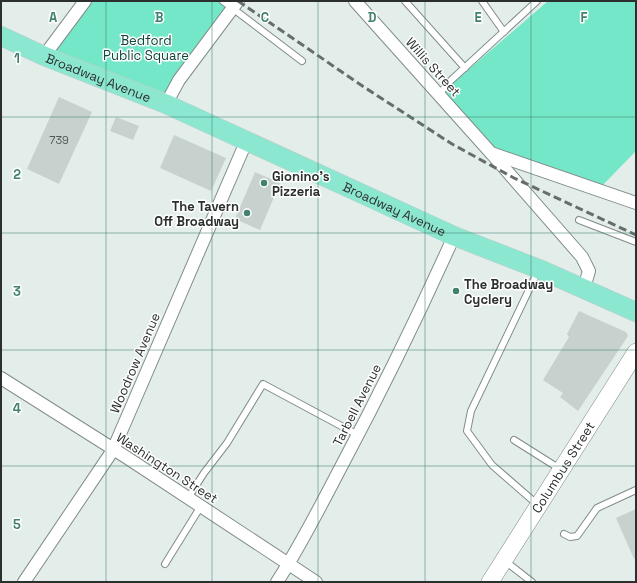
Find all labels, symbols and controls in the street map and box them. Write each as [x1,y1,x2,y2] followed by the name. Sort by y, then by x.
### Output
[49,9,58,26] text: A
[155,9,164,26] text: B
[261,9,269,26] text: C
[368,9,377,26] text: D
[474,9,482,26] text: E
[581,9,588,26] text: F
[103,32,189,64] park label: Bedford Public Square
[402,34,464,100] street label: Willis Street
[43,49,154,106] street label: Broadway Avenue
[14,50,20,67] text: 1
[49,133,69,147] house number: 739
[13,166,21,183] text: 2
[272,168,330,200] place label: Gionino's Pizzeria
[259,178,269,188] marker: Gionino's Pizzeria
[340,178,449,240] street label: Broadway Avenue
[154,198,239,230] place label: The Tavern Off Broadway
[242,208,252,218] marker: The Tavern Off Broadway
[464,276,553,308] place label: The Broadway Cyclery
[13,283,21,300] text: 3
[451,286,461,296] marker: The Broadway Cyclery
[106,310,164,416] street label: Woodrow Avenue
[329,361,385,449] street label: Tarbell Avenue
[13,400,21,417] text: 4
[528,418,598,516] street label: Columbus Street
[113,429,221,507] street label: Washington Street
[13,516,21,533] text: 5

